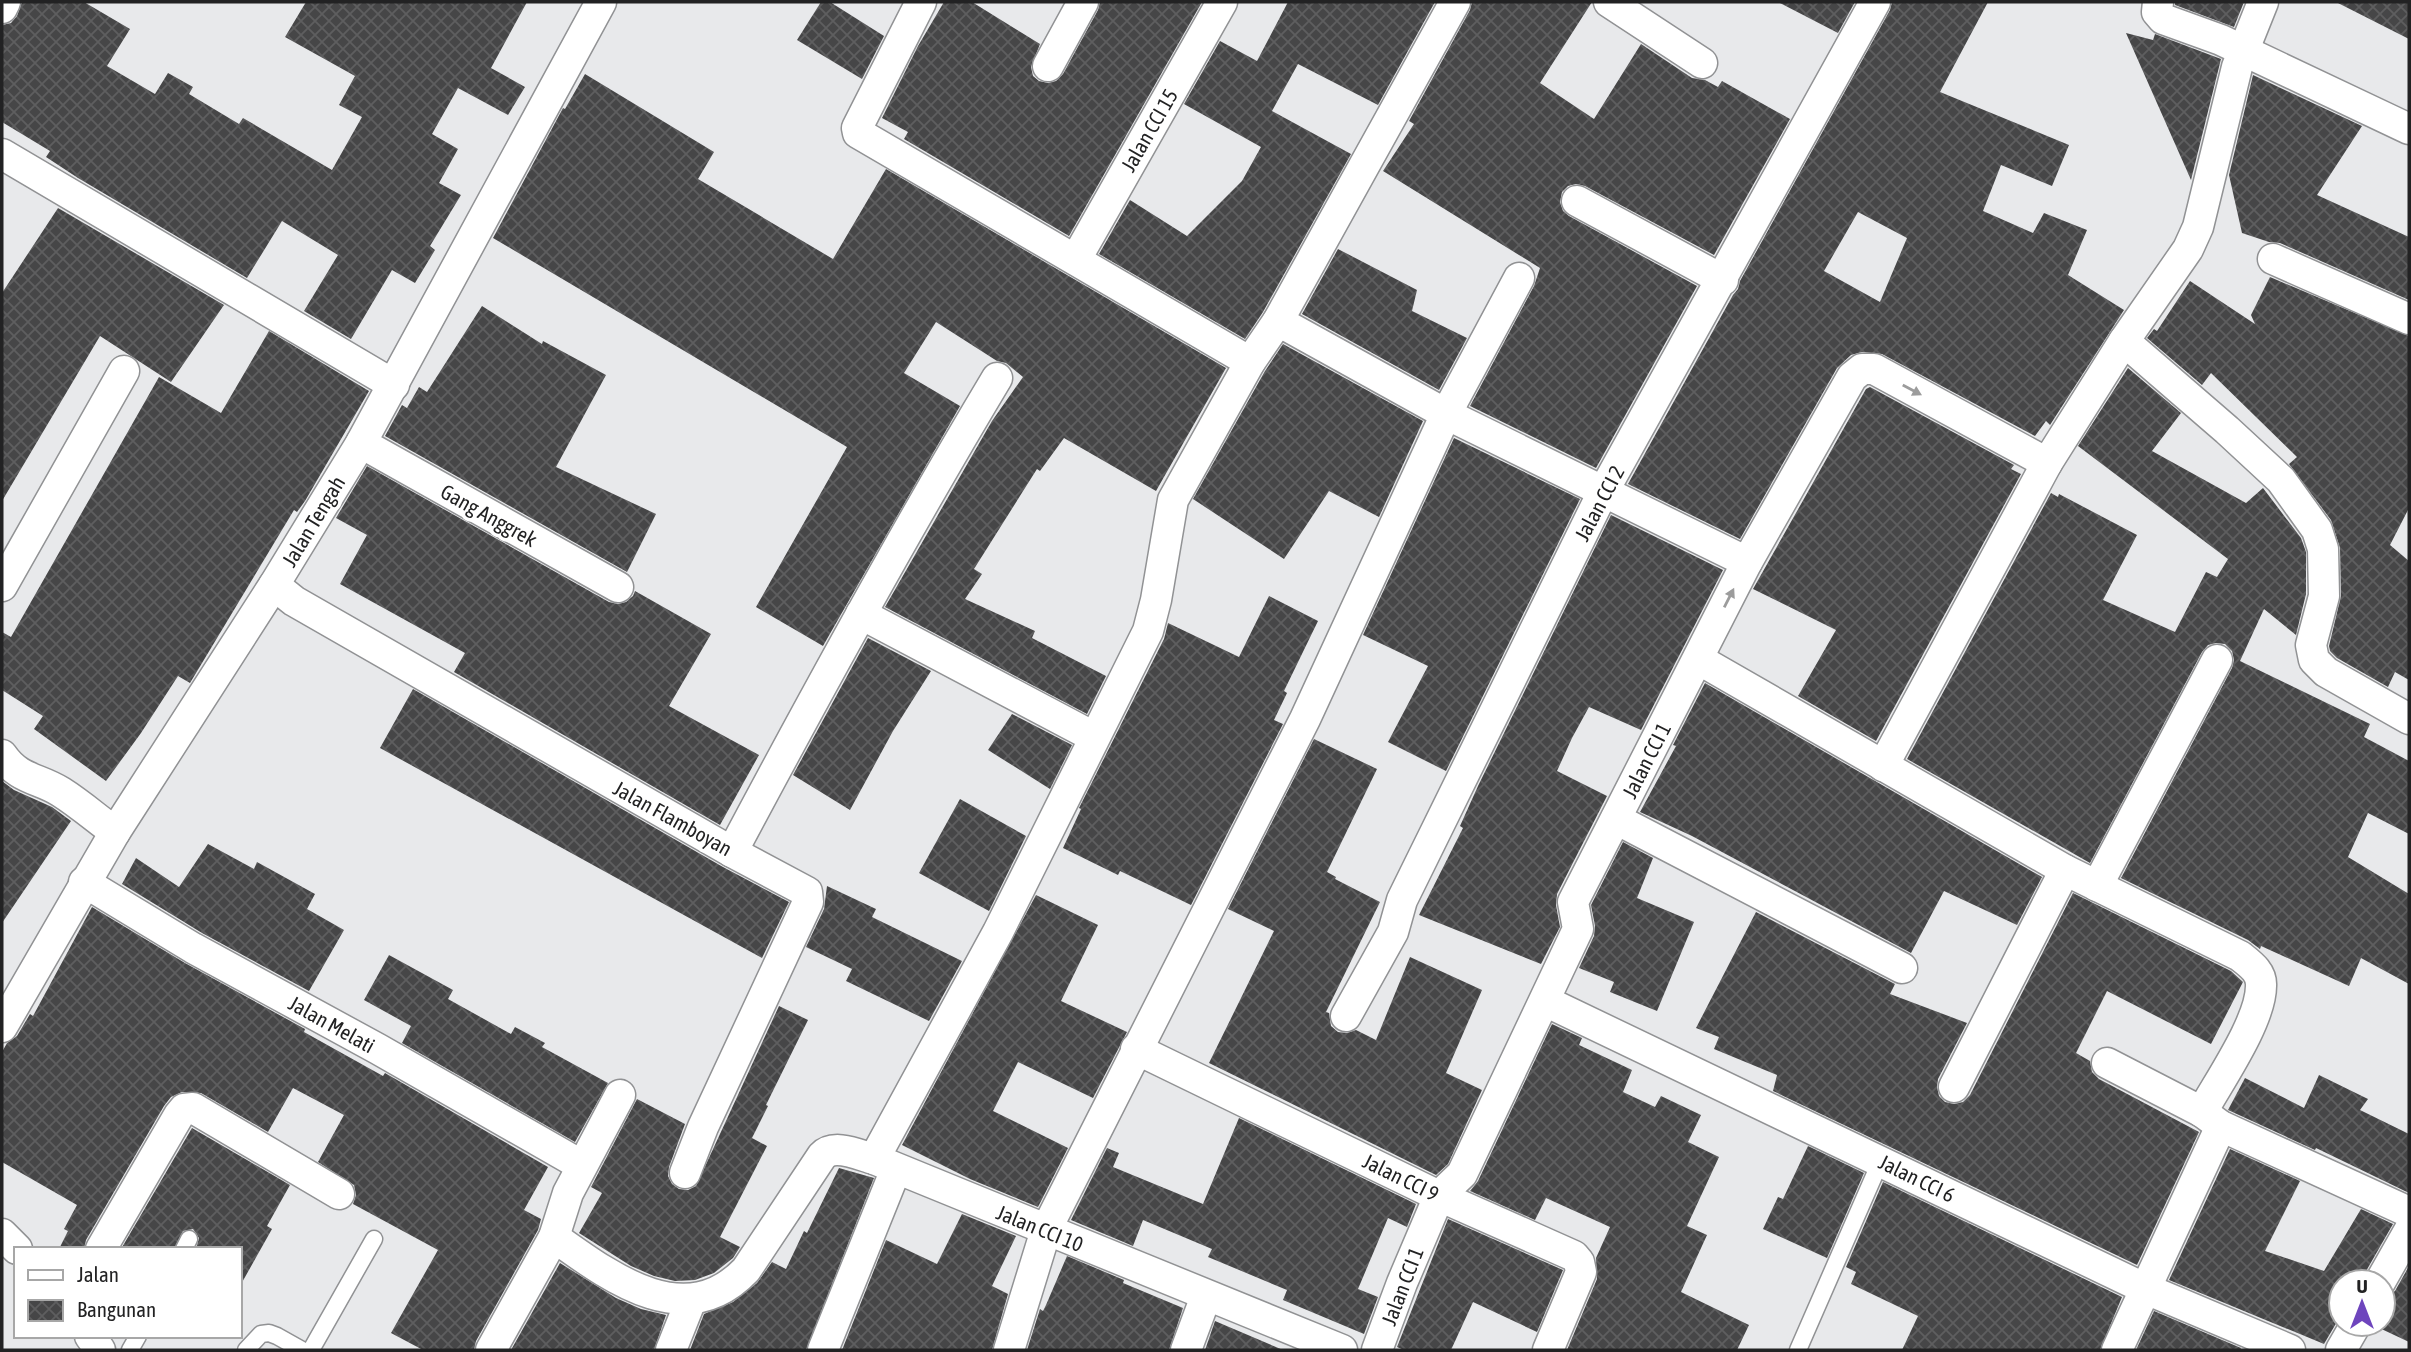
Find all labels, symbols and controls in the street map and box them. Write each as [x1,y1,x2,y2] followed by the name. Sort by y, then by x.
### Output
[1116,84,1182,176] street label: Jalan CCI 15
[1902,384,1922,396] one-way arrow
[1569,461,1629,545] street label: Jalan CCI 2
[277,471,349,571] street label: Jalan Tengah
[437,479,541,551] street label: Gang Anggrek
[1724,588,1735,608] one-way arrow
[1617,718,1675,802] street label: Jalan CCI 1
[610,776,736,860] street label: Jalan Flamboyan
[285,991,379,1057] street label: Jalan Melati
[1359,1148,1443,1206] street label: Jalan CCI 9
[1875,1149,1959,1207] street label: Jalan CCI 6
[993,1200,1087,1256] street label: Jalan CCI 10
[1376,1244,1428,1328] street label: Jalan CCI 1
[14,1247,242,1338] legend
[77,1262,119,1286] text: Jalan
[2327,1268,2397,1338] north arrow
[2356,1275,2368,1297] text: U
[77,1297,156,1321] text: Bangunan

